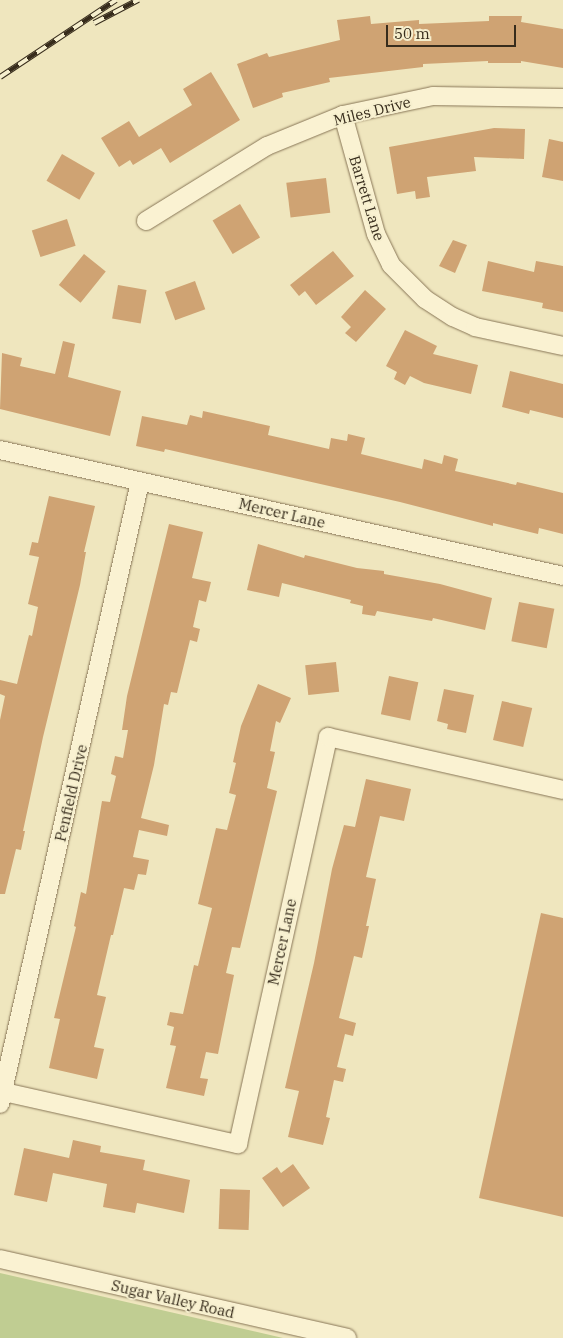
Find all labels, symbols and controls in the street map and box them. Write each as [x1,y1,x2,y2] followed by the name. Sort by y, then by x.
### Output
[388,15,518,47] scale bar
[394,24,430,43] text: 50 m
[331,93,413,129] street label: Miles Drive
[345,153,389,243] street label: Barrett Lane
[237,494,327,532] street label: Mercer Lane
[51,743,91,843] street label: Penfield Drive
[264,897,300,987] street label: Mercer Lane
[110,1276,236,1322] street label: Sugar Valley Road

